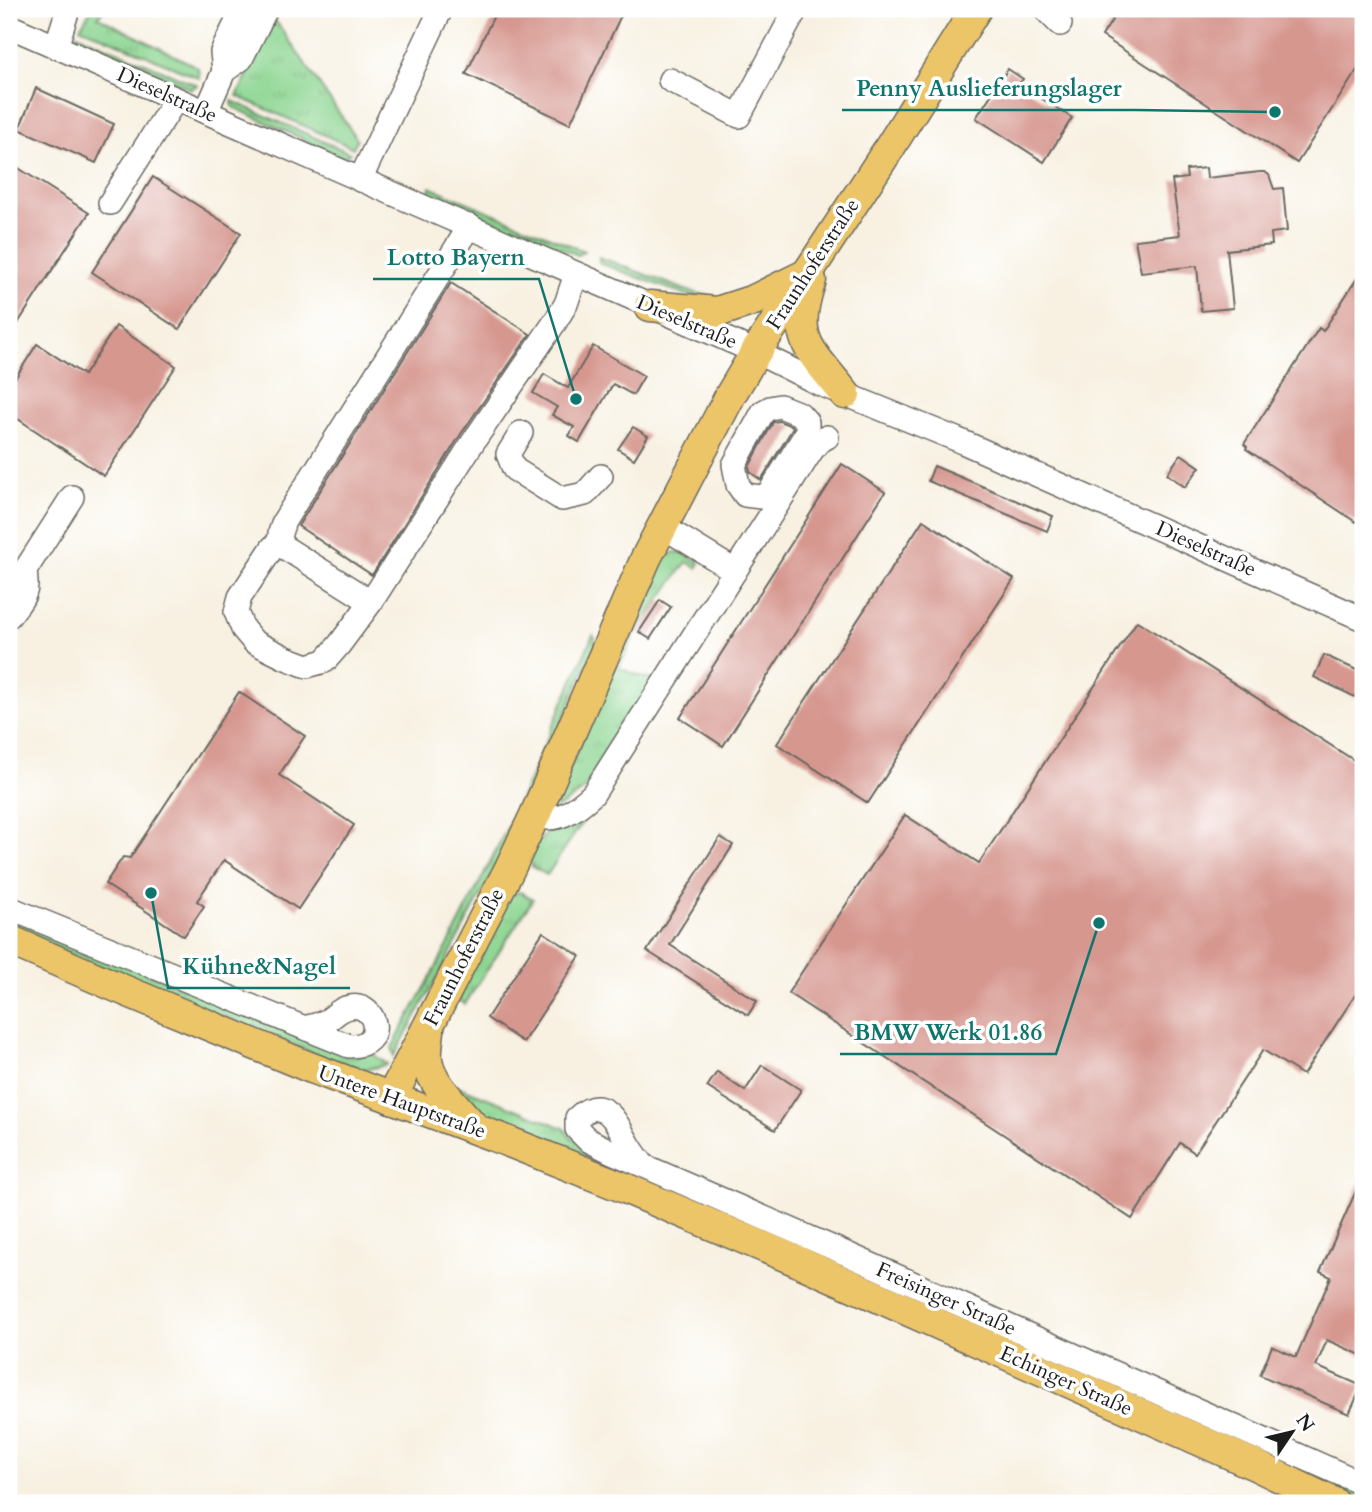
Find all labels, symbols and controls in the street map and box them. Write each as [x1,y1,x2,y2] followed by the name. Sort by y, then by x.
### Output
[112,60,222,130] street label: Dieselstraße
[842,66,1136,110] callout: Penny Auslieferungslager
[856,73,1122,104] text: Penny Auslieferungslager
[760,193,866,335] street label: Fraunhoferstraße
[373,235,539,279] callout: Lotto Bayern
[387,242,525,273] text: Lotto Bayern
[632,288,742,356] street label: Dieselstraße
[1151,514,1261,584] street label: Dieselstraße
[417,883,511,1031] street label: Fraunhoferstraße
[168,944,350,988] callout: Kühne&Nagel
[182,951,336,982] text: Kühne&Nagel
[840,1010,1056,1054] callout: BMW Werk 01.86
[854,1017,1043,1048] text: BMW Werk 01.86
[314,1058,490,1146] street label: Untere Hauptstraße
[871,1255,1021,1343] street label: Freisinger Straße
[995,1339,1137,1423] street label: Echinger Straße
[1256,1396,1326,1466] north arrow
[1290,1409,1321,1437] text: N

